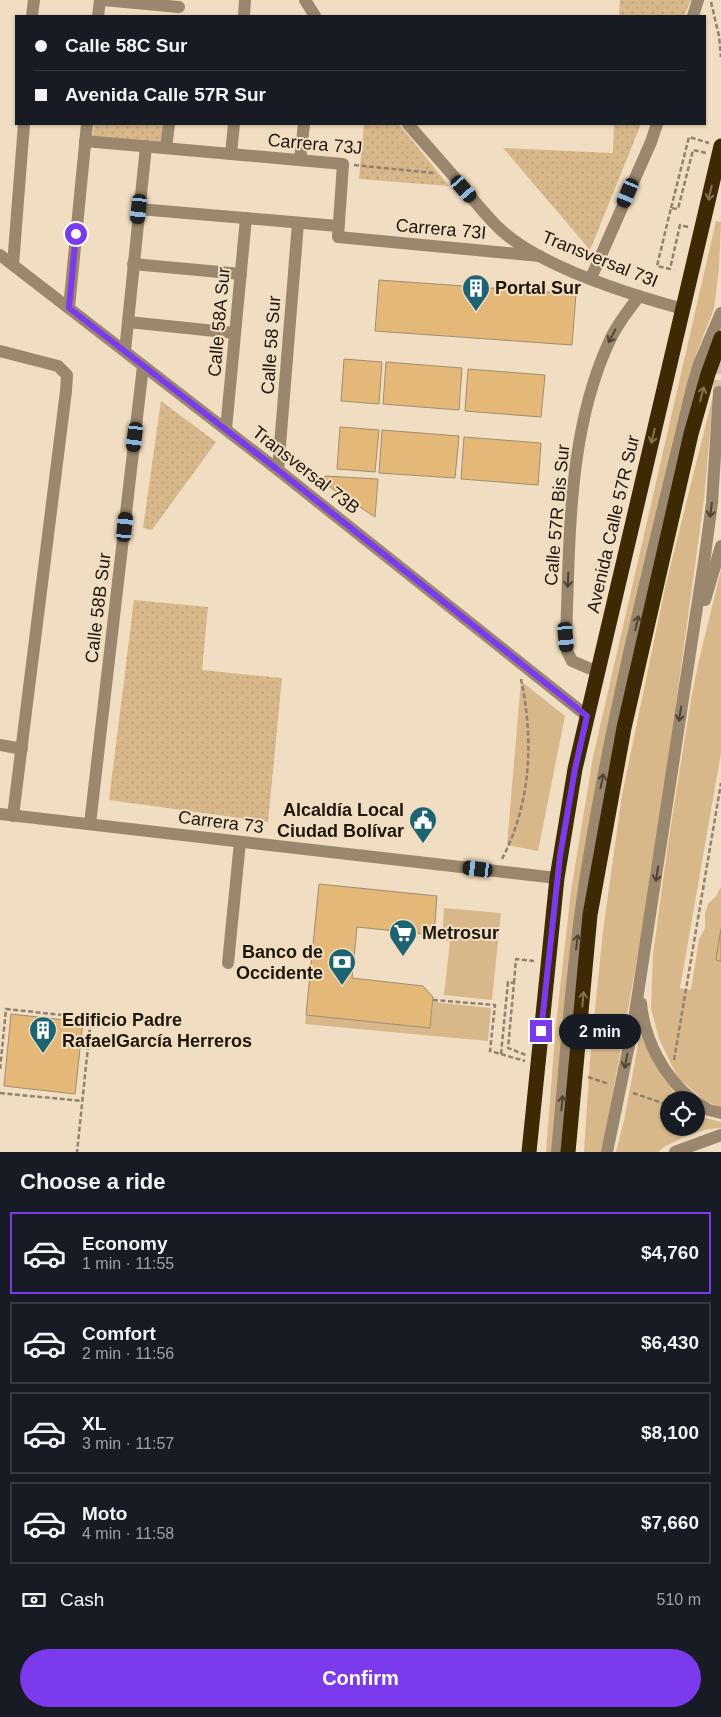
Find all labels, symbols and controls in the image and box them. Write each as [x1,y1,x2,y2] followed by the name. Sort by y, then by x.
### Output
[65,35,188,56] text: Calle 58C Sur
[65,84,266,105] text: Avenida Calle 57R Sur
[267,130,363,158] street label: Carrera 73J
[448,173,479,205] car
[615,176,640,210] car
[705,185,714,201] one-way arrow
[129,193,148,225] car
[395,215,487,243] street label: Carrera 73I
[65,223,87,245] route start
[539,227,661,291] street label: Transversal 73I
[204,266,234,378] street label: Calle 58A Sur
[461,273,491,312] building icon: Portal Sur
[495,278,581,298] place label: Portal Sur
[258,295,284,395] street label: Calle 58 Sur
[607,329,617,343] one-way arrow
[698,386,708,402] one-way arrow
[125,421,144,453] car
[248,422,364,518] street label: Transversal 73B
[648,428,657,444] one-way arrow
[583,433,643,615] street label: Avenida Calle 57R Sur
[541,443,573,587] street label: Calle 57R Bis Sur
[705,502,715,518] one-way arrow
[115,511,134,543] car
[81,552,115,664] street label: Calle 58B Sur
[563,572,573,588] one-way arrow
[633,615,642,631] one-way arrow
[557,621,574,653] car
[675,705,685,721] one-way arrow
[598,774,607,790] one-way arrow
[277,800,404,841] place label: Alcaldía Local Ciudad Bolívar
[408,805,438,844] public building icon: Alcaldía Local Ciudad Bolívar
[177,807,265,837] street label: Carrera 73
[462,860,493,878] car
[651,866,661,882] one-way arrow
[388,918,418,957] supermarket icon: Metrosur
[422,923,499,943] place label: Metrosur
[572,934,582,950] one-way arrow
[236,942,323,983] place label: Banco de Occidente
[327,947,357,986] bank icon: Banco de Occidente
[578,991,587,1007] one-way arrow
[62,1010,252,1051] place label: Edificio Padre RafaelGarcía Herreros
[558,1014,641,1048] callout: 2 min
[28,1015,58,1054] building icon: Edificio Padre RafaelGarcía Herreros
[530,1020,552,1042] route end
[579,1023,621,1040] text: 2 min
[621,1052,631,1068] one-way arrow
[660,1091,705,1136] map controls
[660,1091,705,1136] button: locate
[557,1096,567,1112] one-way arrow
[20,1169,165,1194] text: Choose a ride
[22,1231,67,1276] icon: car
[82,1233,168,1254] text: Economy
[641,1242,699,1263] text: $4,760
[82,1255,174,1272] text: 1 min · 11:55
[22,1321,67,1366] icon: car
[82,1323,156,1344] text: Comfort
[641,1332,699,1353] text: $6,430
[82,1345,174,1362] text: 2 min · 11:56
[22,1411,67,1456] icon: car
[82,1413,106,1434] text: XL
[641,1422,699,1443] text: $8,100
[82,1435,174,1452] text: 3 min · 11:57
[22,1501,67,1546] icon: car
[82,1503,127,1524] text: Moto
[641,1512,699,1533] text: $7,660
[82,1525,174,1542] text: 4 min · 11:58
[20,1586,48,1614] icon: cash
[60,1589,104,1610] text: Cash
[657,1591,701,1608] text: 510 m
[20,1649,701,1707] button: Confirm

